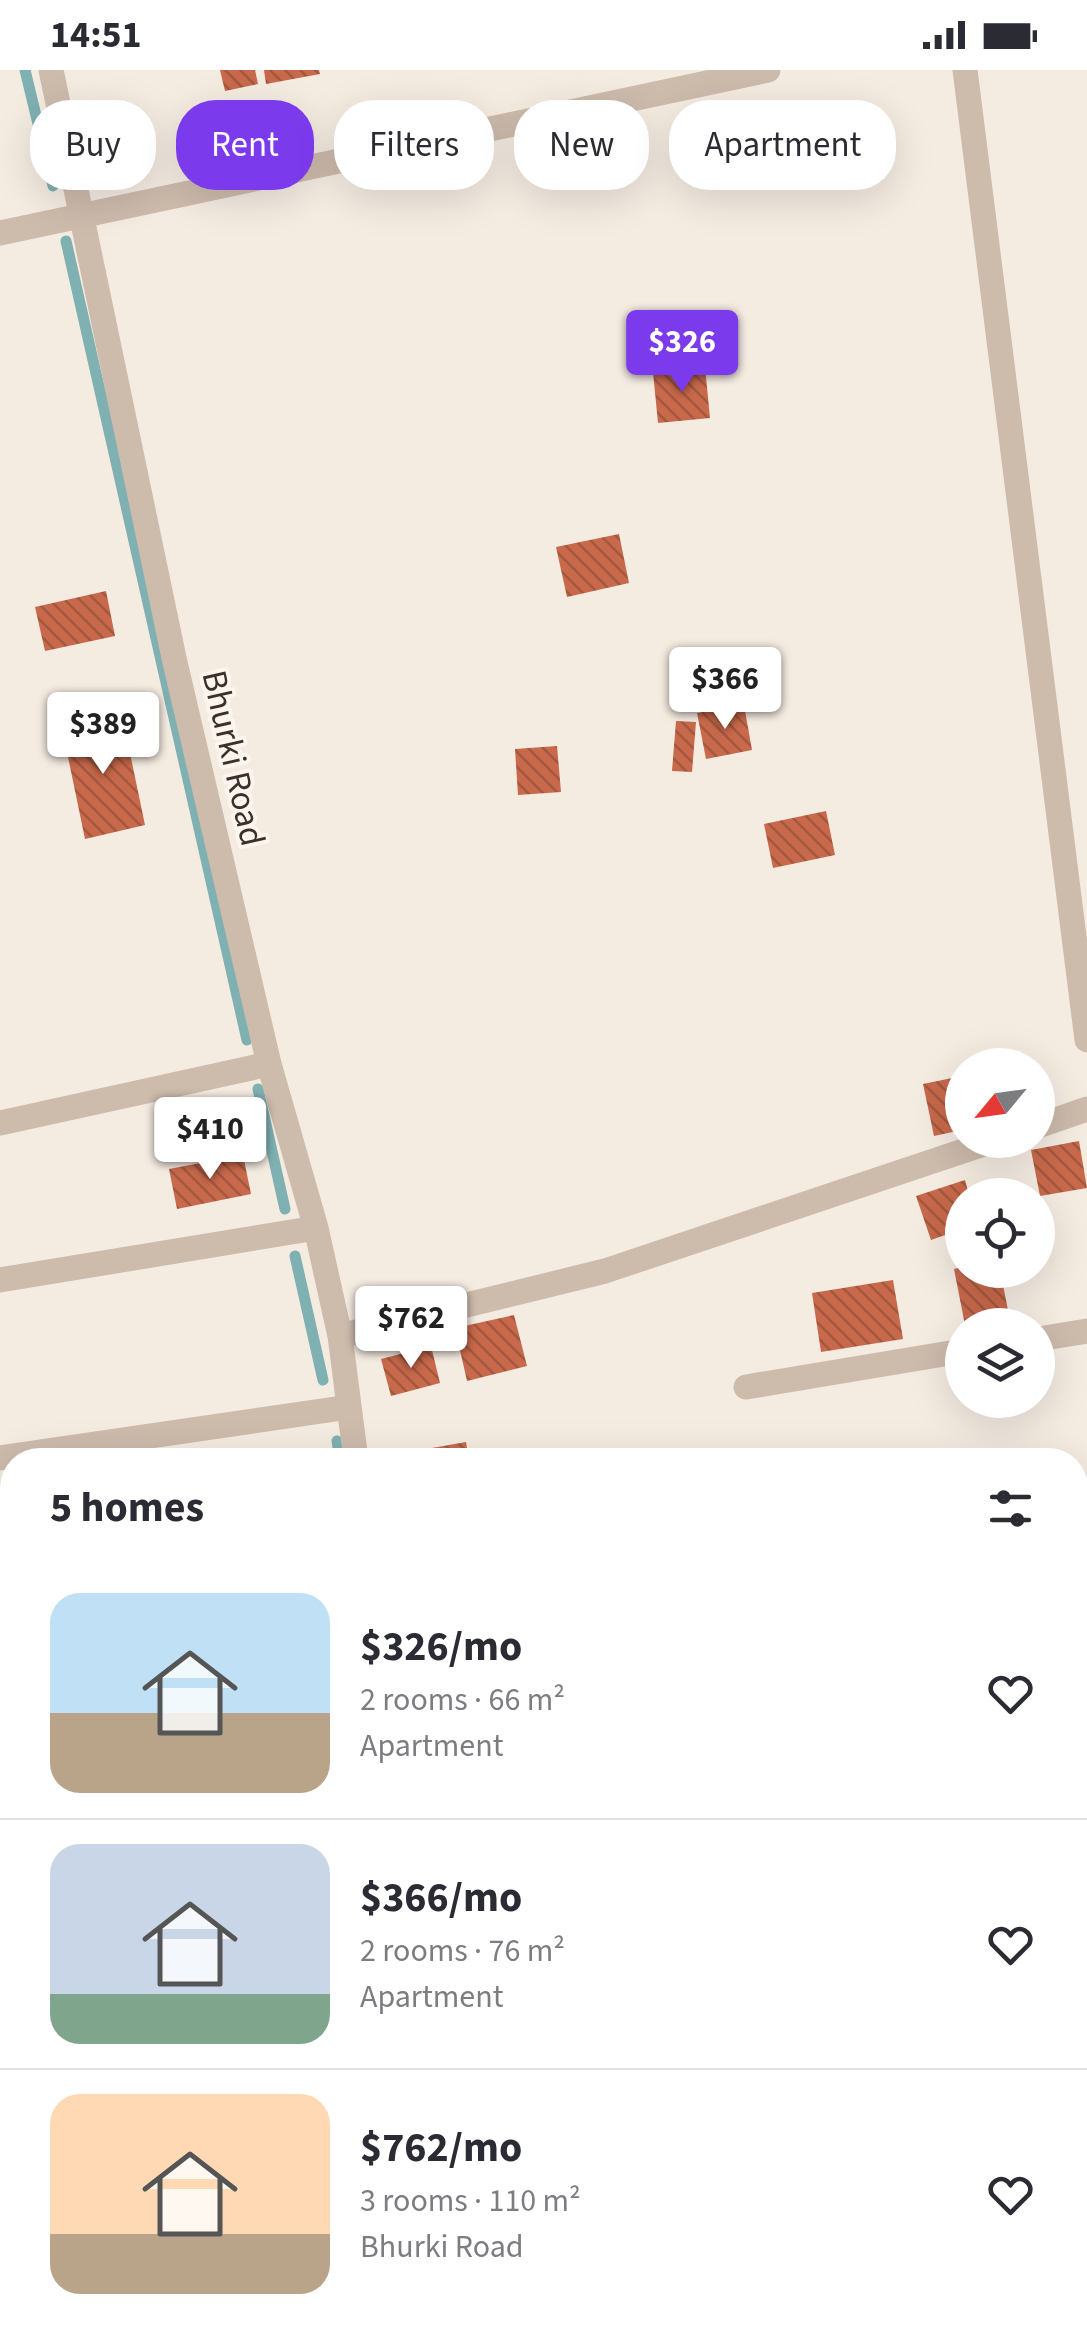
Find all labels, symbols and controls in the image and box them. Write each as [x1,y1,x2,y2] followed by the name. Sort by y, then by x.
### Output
[50,8,142,62] text: 14:51
[30,100,156,190] chip: Buy
[176,100,314,190] chip: Rent
[334,100,494,190] chip: Filters
[514,100,649,190] chip: New
[669,100,896,190] chip: Apartment
[623,310,741,395] pin: $326
[648,319,716,365] text: $326
[666,647,784,732] pin: $366
[691,656,759,702] text: $366
[189,665,278,851] street label: Bhurki Road
[44,692,162,777] pin: $389
[69,701,137,747] text: $389
[945,1048,1055,1158] north arrow
[945,1048,1055,1418] map controls
[151,1097,269,1182] pin: $410
[176,1106,244,1152] text: $410
[945,1178,1055,1288] button: locate
[352,1286,470,1371] pin: $762
[377,1295,445,1341] text: $762
[945,1308,1055,1418] button: layers
[50,1478,204,1538] text: 5 homes
[983,1481,1038,1536] icon: filters
[360,1617,522,1677] text: $326/mo
[130,1633,250,1753] icon: home
[983,1666,1038,1721] icon: heart
[360,1677,565,1723] text: 2 rooms · 66 m²
[360,1723,503,1769] text: Apartment
[360,1868,522,1928] text: $366/mo
[130,1884,250,2004] icon: home
[983,1917,1038,1972] icon: heart
[360,1928,565,1974] text: 2 rooms · 76 m²
[360,1974,503,2020] text: Apartment
[360,2118,522,2178] text: $762/mo
[130,2134,250,2254] icon: home
[983,2167,1038,2222] icon: heart
[360,2178,581,2224] text: 3 rooms · 110 m²
[360,2224,524,2270] text: Bhurki Road

